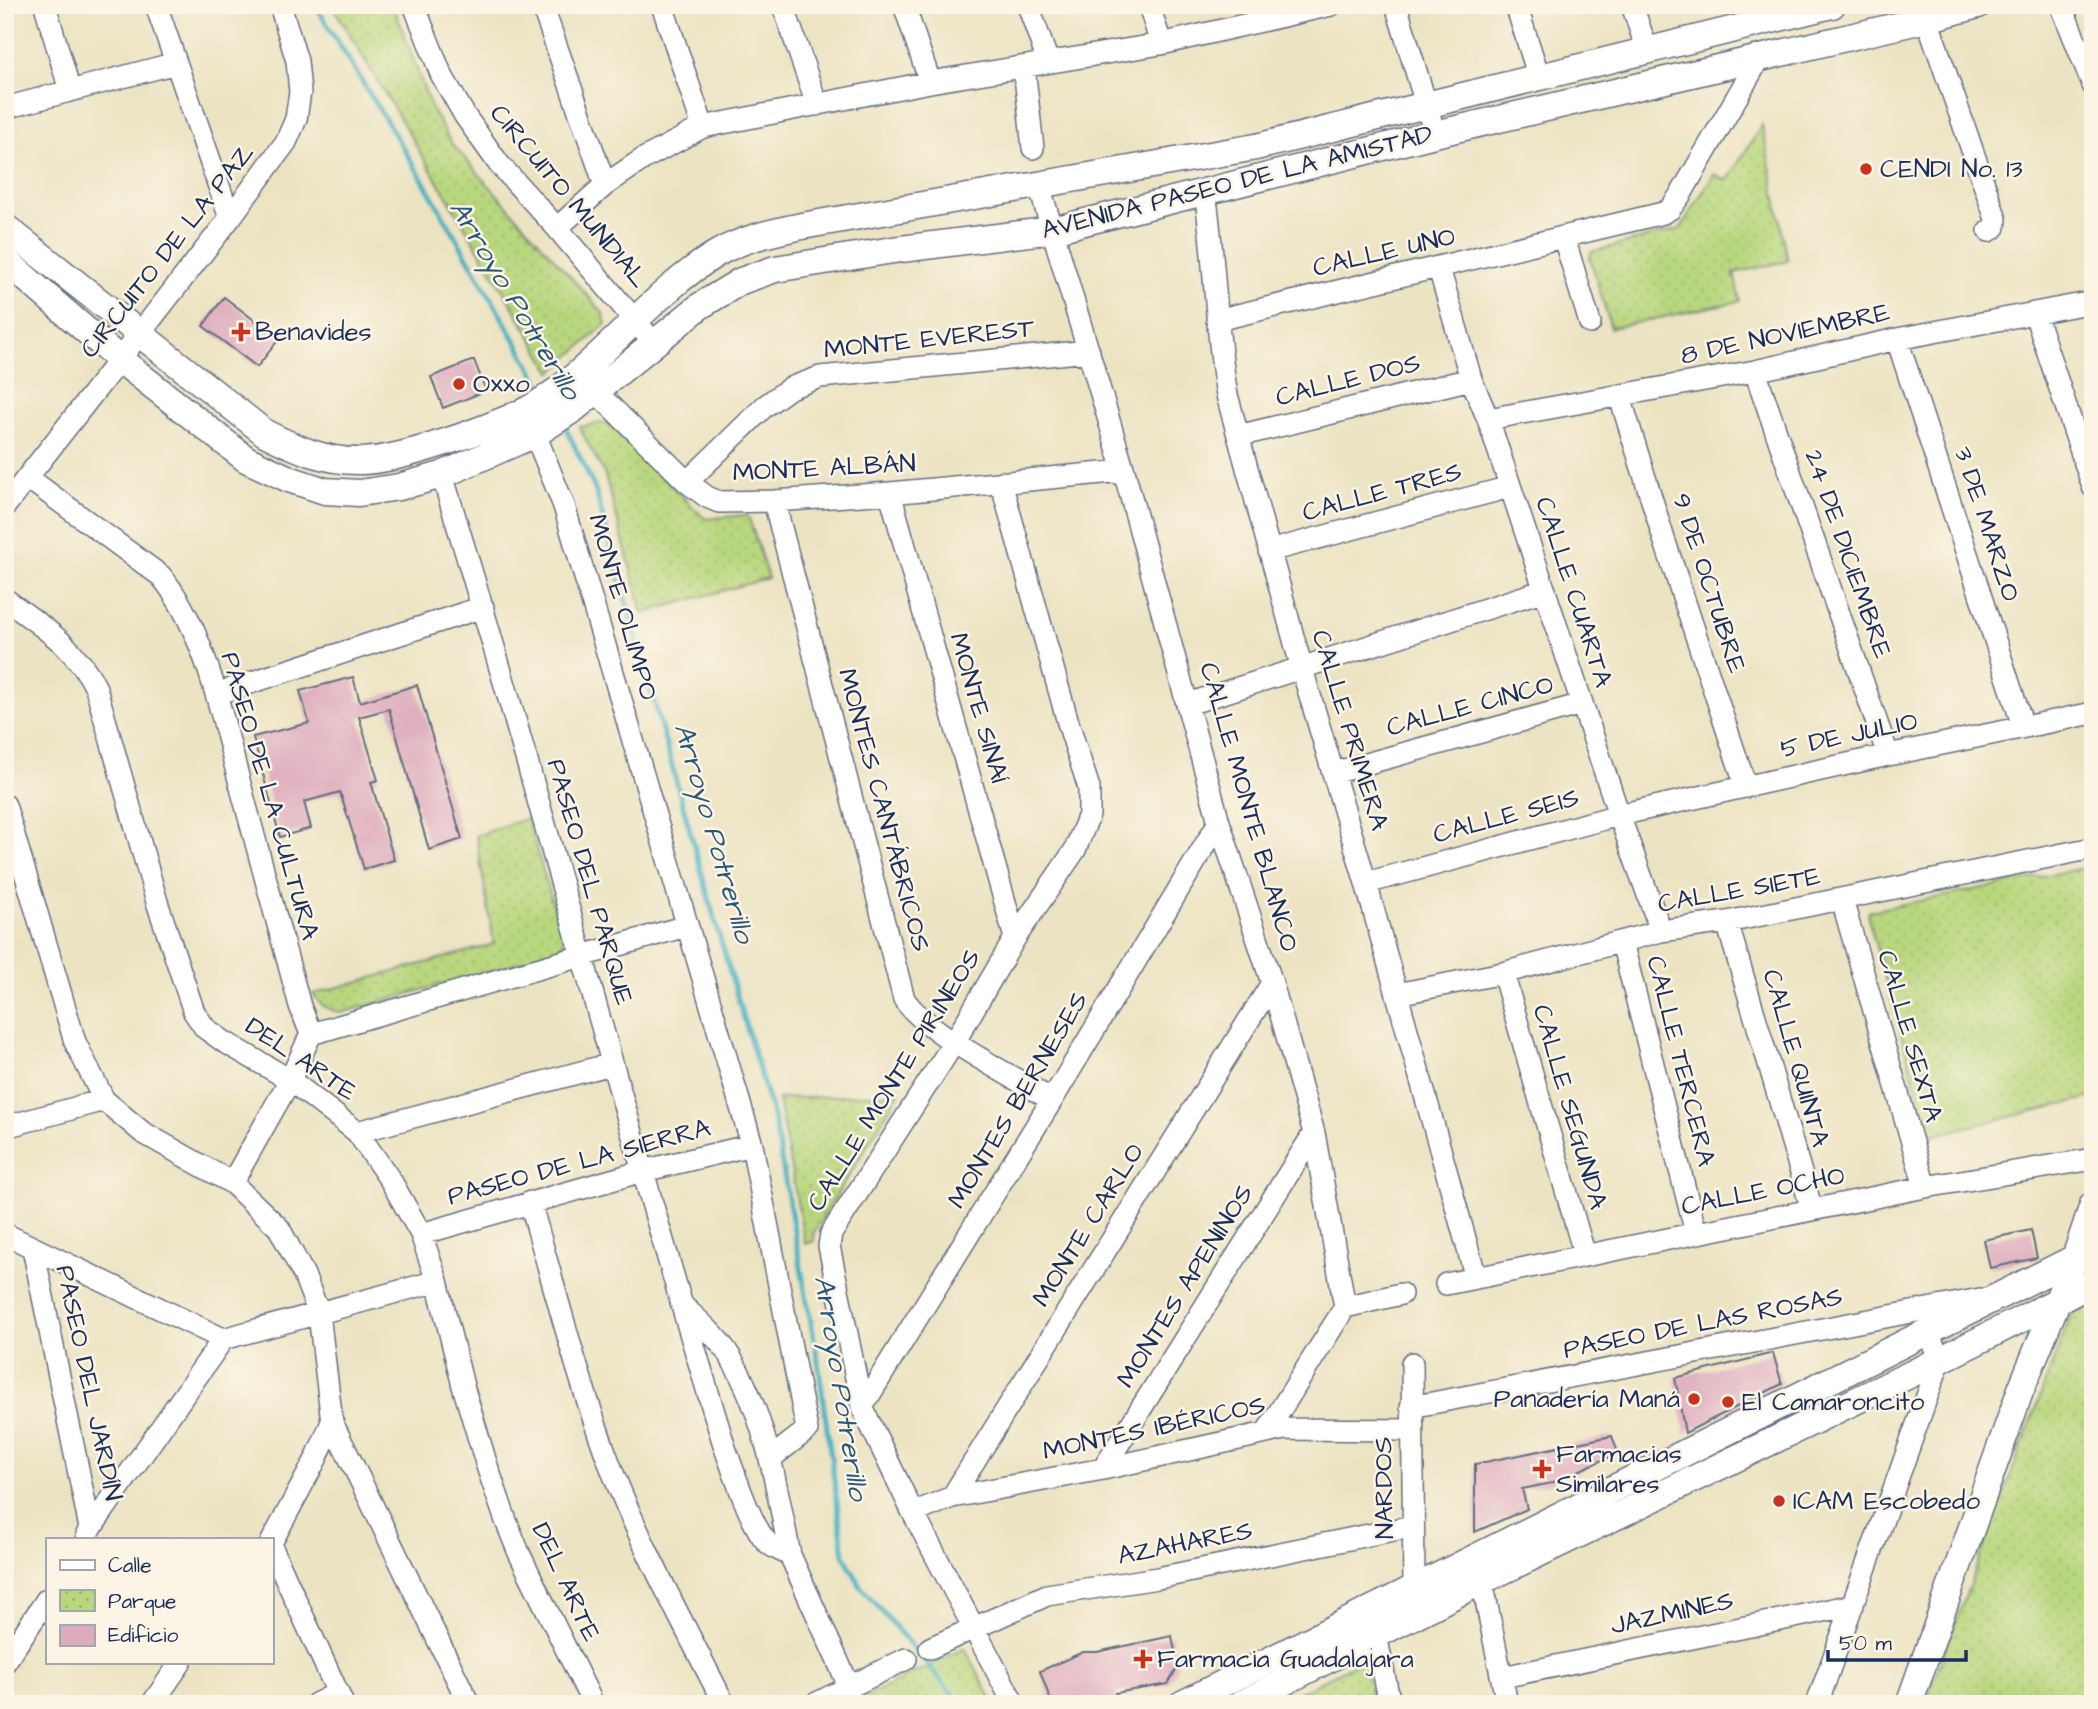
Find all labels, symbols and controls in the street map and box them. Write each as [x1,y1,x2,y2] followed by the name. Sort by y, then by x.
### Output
[481,96,657,296] street label: CIRCUITO MUNDIAL
[1038,116,1436,248] street label: AVENIDA PASEO DE LA AMISTAD
[72,136,262,366] street label: CIRCUITO DE LA PAZ
[1880,151,2023,187] place label: CENDI No. 13
[1858,161,1874,177] marker: CENDI No. 13
[439,193,591,410] water label: Arroyo Potrerillo
[1309,218,1459,286] street label: CALLE UNO
[1677,294,1893,374] street label: 8 DE NOVIEMBRE
[822,310,1037,368] street label: MONTE EVEREST
[255,314,372,350] place label: Benavides
[233,324,249,340] marker: Benavides
[1272,345,1424,415] street label: CALLE DOS
[473,366,530,402] place label: Oxxo
[451,376,467,392] marker: Oxxo
[1945,442,2029,606] street label: 3 DE MARZO
[732,445,916,491] street label: MONTE ALBÁN
[1795,445,1901,663] street label: 24 DE DICIEMBRE
[1298,453,1466,531] street label: CALLE TRES
[1663,489,1755,677] street label: 9 DE OCTUBRE
[1526,492,1622,692] street label: CALLE CUARTA
[579,510,667,704] street label: MONTE OLIMPO
[1302,625,1398,835] street label: CALLE PRIMERA
[940,629,1018,787] street label: MONTE SINAÍ
[212,648,328,944] street label: PASEO DE LA CULTURA
[1190,658,1308,956] street label: CALLE MONTE BLANCO
[829,664,939,956] street label: MONTES CANTÁBRICOS
[1383,666,1557,746] street label: CALLE CINCO
[1777,703,1921,767] street label: 5 DE JULIO
[663,719,765,950] water label: Arroyo Potrerillo
[538,755,642,1009] street label: PASEO DEL PARQUE
[1429,779,1583,853] street label: CALLE SEIS
[1655,858,1823,922] street label: CALLE SIETE
[798,942,990,1218] street label: CALLE MONTE PIRINEOS
[1868,946,1952,1127] street label: CALLE SEXTA
[1637,952,1725,1170] street label: CALLE TERCERA
[1753,965,1839,1151] street label: CALLE QUINTA
[939,985,1097,1215] street label: MONTES BERNESES
[1524,1000,1617,1214] street label: CALLE SEGUNDA
[238,1008,364,1110] street label: DEL ARTE
[444,1110,715,1214] street label: PASEO DE LA SIERRA
[1023,1136,1153,1314] street label: MONTE CARLO
[1678,1158,1848,1224] street label: CALLE OCHO
[1108,1178,1262,1394] street label: MONTES APENINOS
[46,1262,132,1504] street label: PASEO DEL JARDÍN
[803,1273,878,1505] water label: Arroyo Potrerillo
[1560,1278,1846,1368] street label: PASEO DE LAS ROSAS
[1494,1381,1680,1417] place label: Panadería Maná
[1742,1384,1925,1420] place label: El Camaroncito
[1039,1387,1269,1469] street label: MONTES IBÉRICOS
[1686,1391,1702,1407] marker: Panadería Maná
[1720,1394,1736,1410] marker: El Camaroncito
[1365,1436,1403,1540] street label: NARDOS
[1556,1436,1682,1502] place label: Farmacias Similares
[1534,1461,1550,1477] marker: Farmacias Similares
[1793,1483,1980,1519] place label: ICAM Escobedo
[1771,1493,1787,1509] marker: ICAM Escobedo
[1114,1512,1256,1574] street label: AZAHARES
[523,1517,609,1647] street label: DEL ARTE
[46,1538,273,1664] legend
[108,1551,152,1580] text: Calle
[1607,1582,1737,1644] street label: JAZMINES
[108,1587,176,1616] text: Parque
[1828,1618,1967,1662] scale bar
[108,1621,178,1650] text: Edificio
[1839,1629,1893,1658] text: 50 m
[1157,1641,1414,1677] place label: Farmacia Guadalajara
[1135,1651,1151,1667] marker: Farmacia Guadalajara

